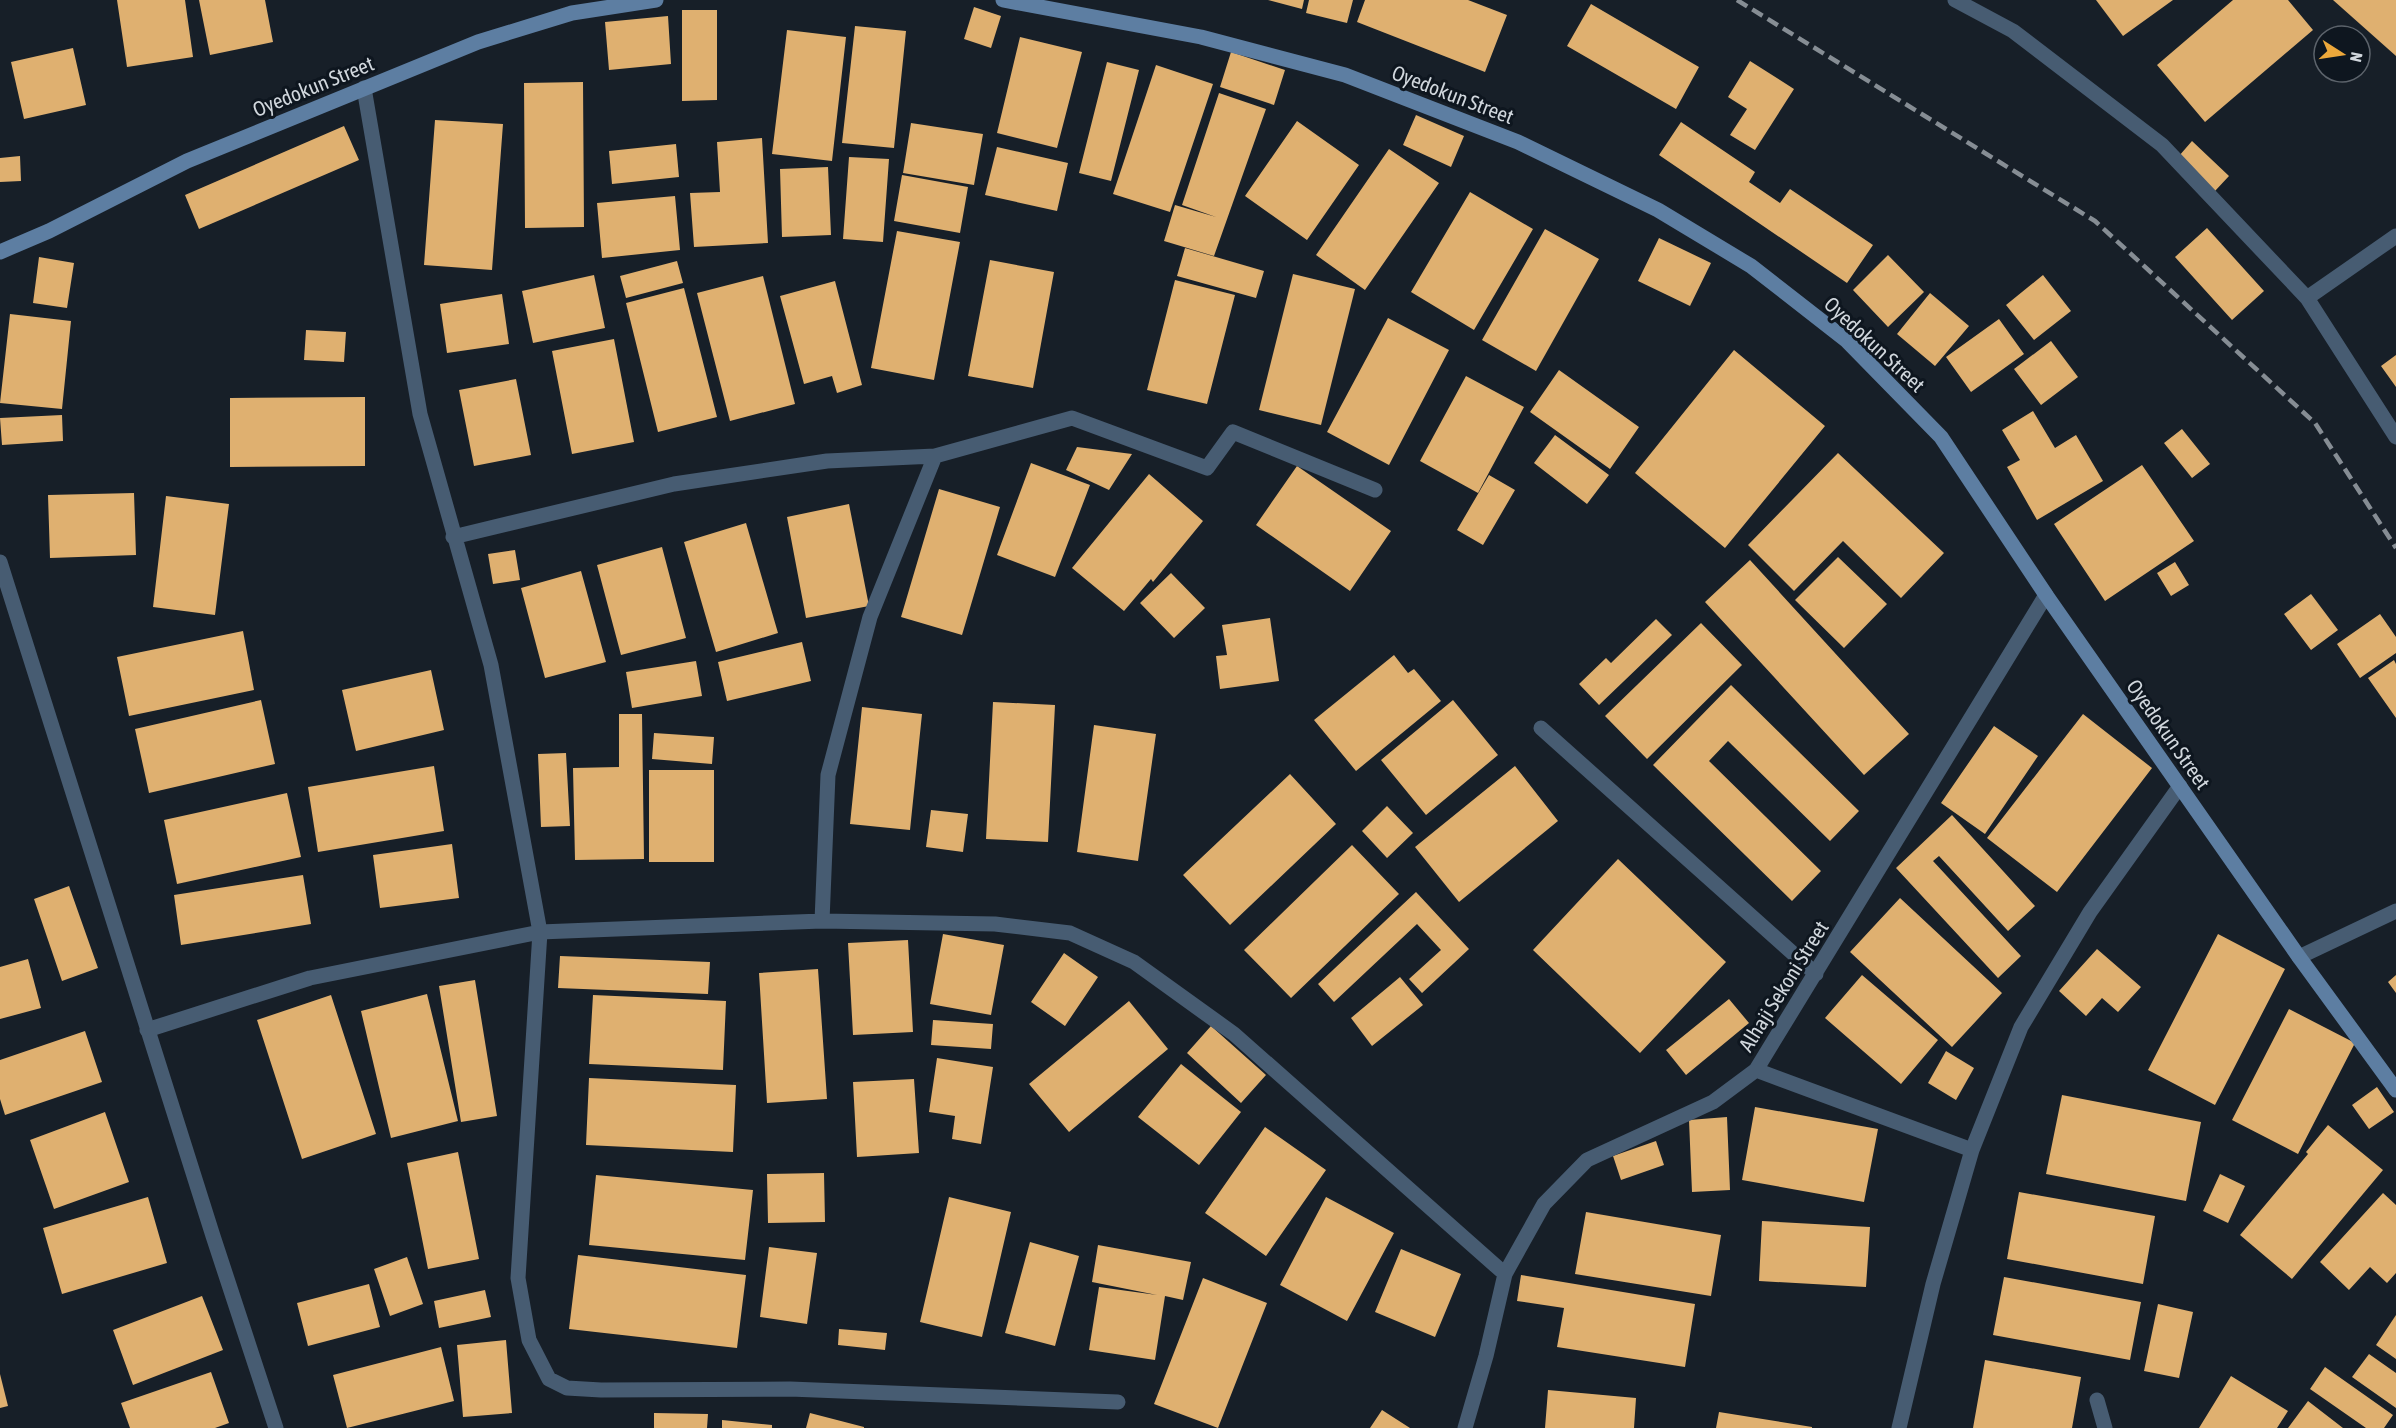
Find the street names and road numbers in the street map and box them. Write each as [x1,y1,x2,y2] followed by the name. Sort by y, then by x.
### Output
[249,51,377,121] street label: Oyedokun Street
[1389,60,1517,128] street label: Oyedokun Street
[1820,291,1930,397] street label: Oyedokun Street
[2122,674,2216,794] street label: Oyedokun Street
[1733,916,1833,1056] street label: Alhaji Sekoni Street

